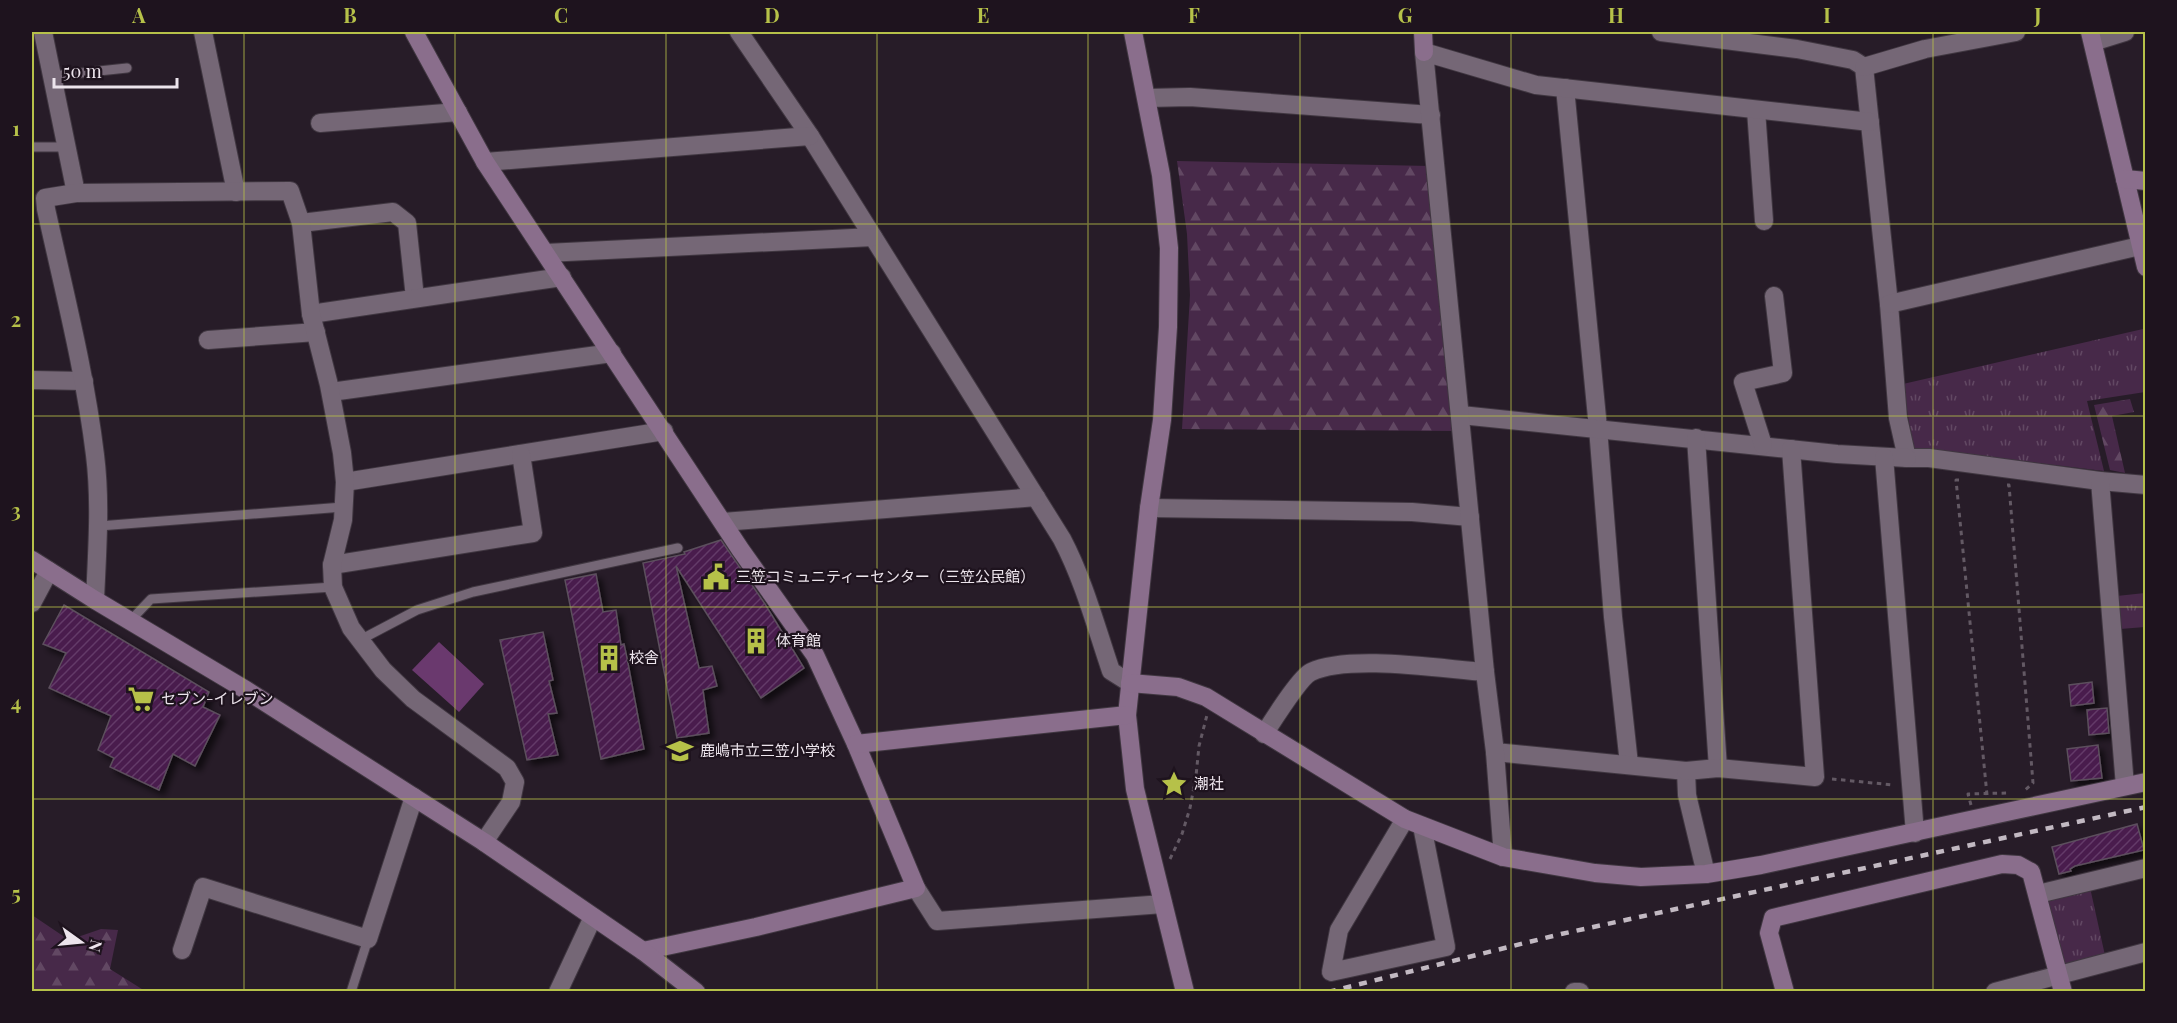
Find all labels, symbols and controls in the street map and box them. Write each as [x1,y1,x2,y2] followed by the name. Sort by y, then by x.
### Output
[131,1,146,28] text: A
[343,1,357,28] text: B
[554,1,568,28] text: C
[764,1,780,28] text: D
[977,1,989,28] text: E
[1188,1,1200,28] text: F
[1398,1,1413,28] text: G
[1608,1,1624,28] text: H
[1823,1,1831,28] text: I
[2033,1,2042,28] text: J
[54,51,177,89] scale bar
[63,59,102,83] text: 50 m
[12,114,20,141] text: 1
[11,305,21,332] text: 2
[11,496,21,523] text: 3
[701,562,731,592] public building icon: 三笠コミュニティーセンター（三笠公民館）
[736,566,1035,586] place label: 三笠コミュニティーセンター（三笠公民館）
[741,626,771,656] building icon: 体育館
[776,630,821,650] place label: 体育館
[594,643,624,673] building icon: 校舎
[629,647,659,667] place label: 校舎
[126,684,156,714] supermarket icon: セブン-イレブン
[11,688,21,715] text: 4
[161,688,274,708] place label: セブン-イレブン
[665,736,695,766] school or university icon: 鹿嶋市立三笠小学校
[700,740,835,760] place label: 鹿嶋市立三笠小学校
[1159,769,1189,799] place icon: 潮社
[1194,773,1224,793] place label: 潮社
[11,879,21,906] text: 5
[51,912,111,972] north arrow
[84,938,108,955] text: N

